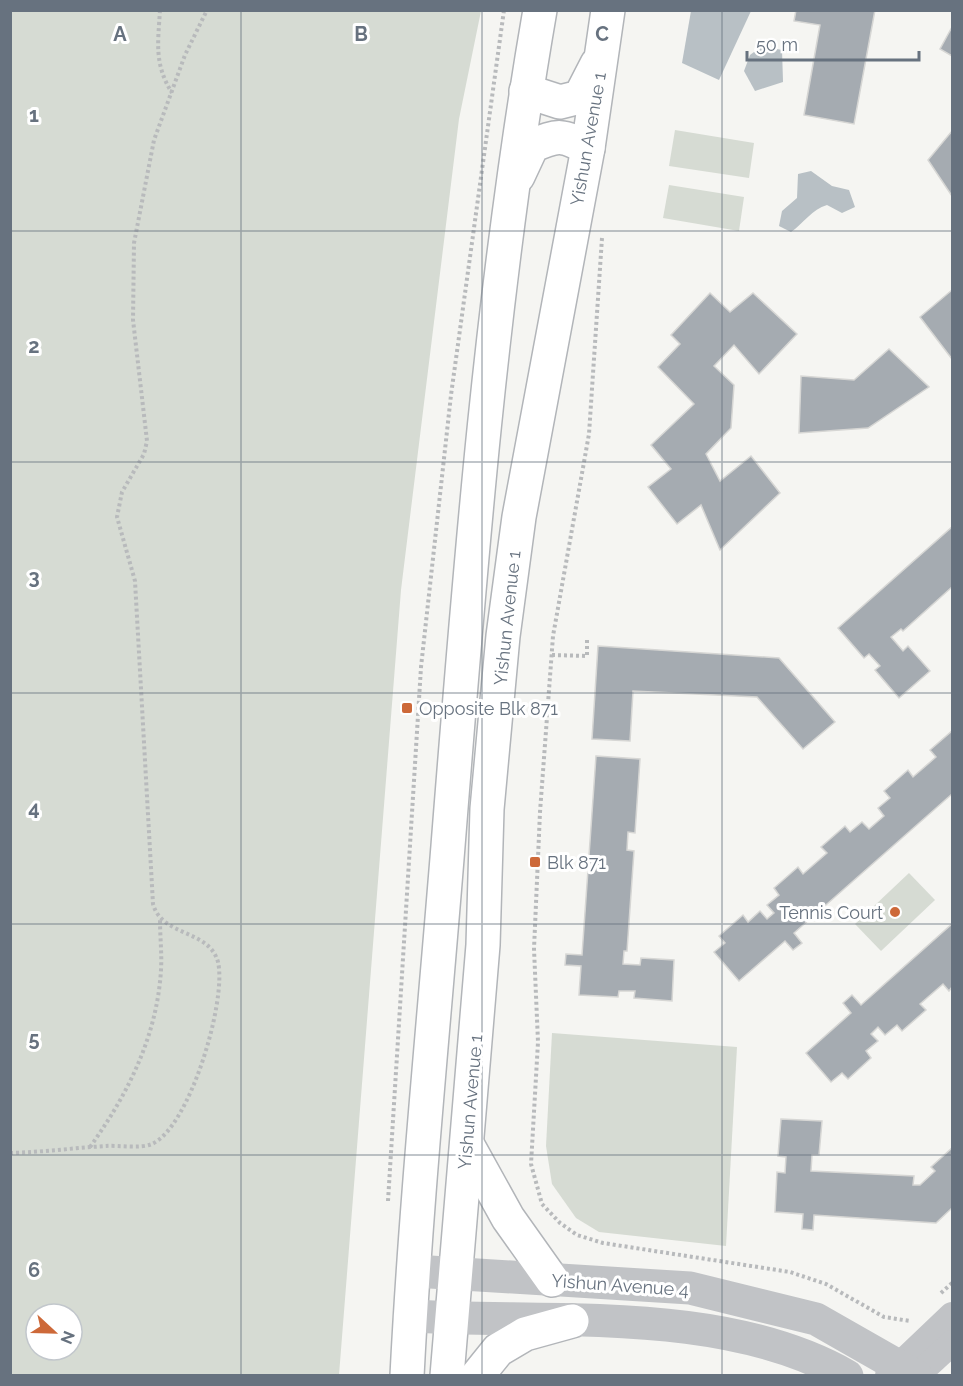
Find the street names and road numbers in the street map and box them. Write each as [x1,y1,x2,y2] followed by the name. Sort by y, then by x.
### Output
[566,70,610,208] street label: Yishun Avenue 1
[489,549,525,686] street label: Yishun Avenue 1
[454,1033,486,1170] street label: Yishun Avenue 1
[551,1270,690,1300] street label: Yishun Avenue 4

